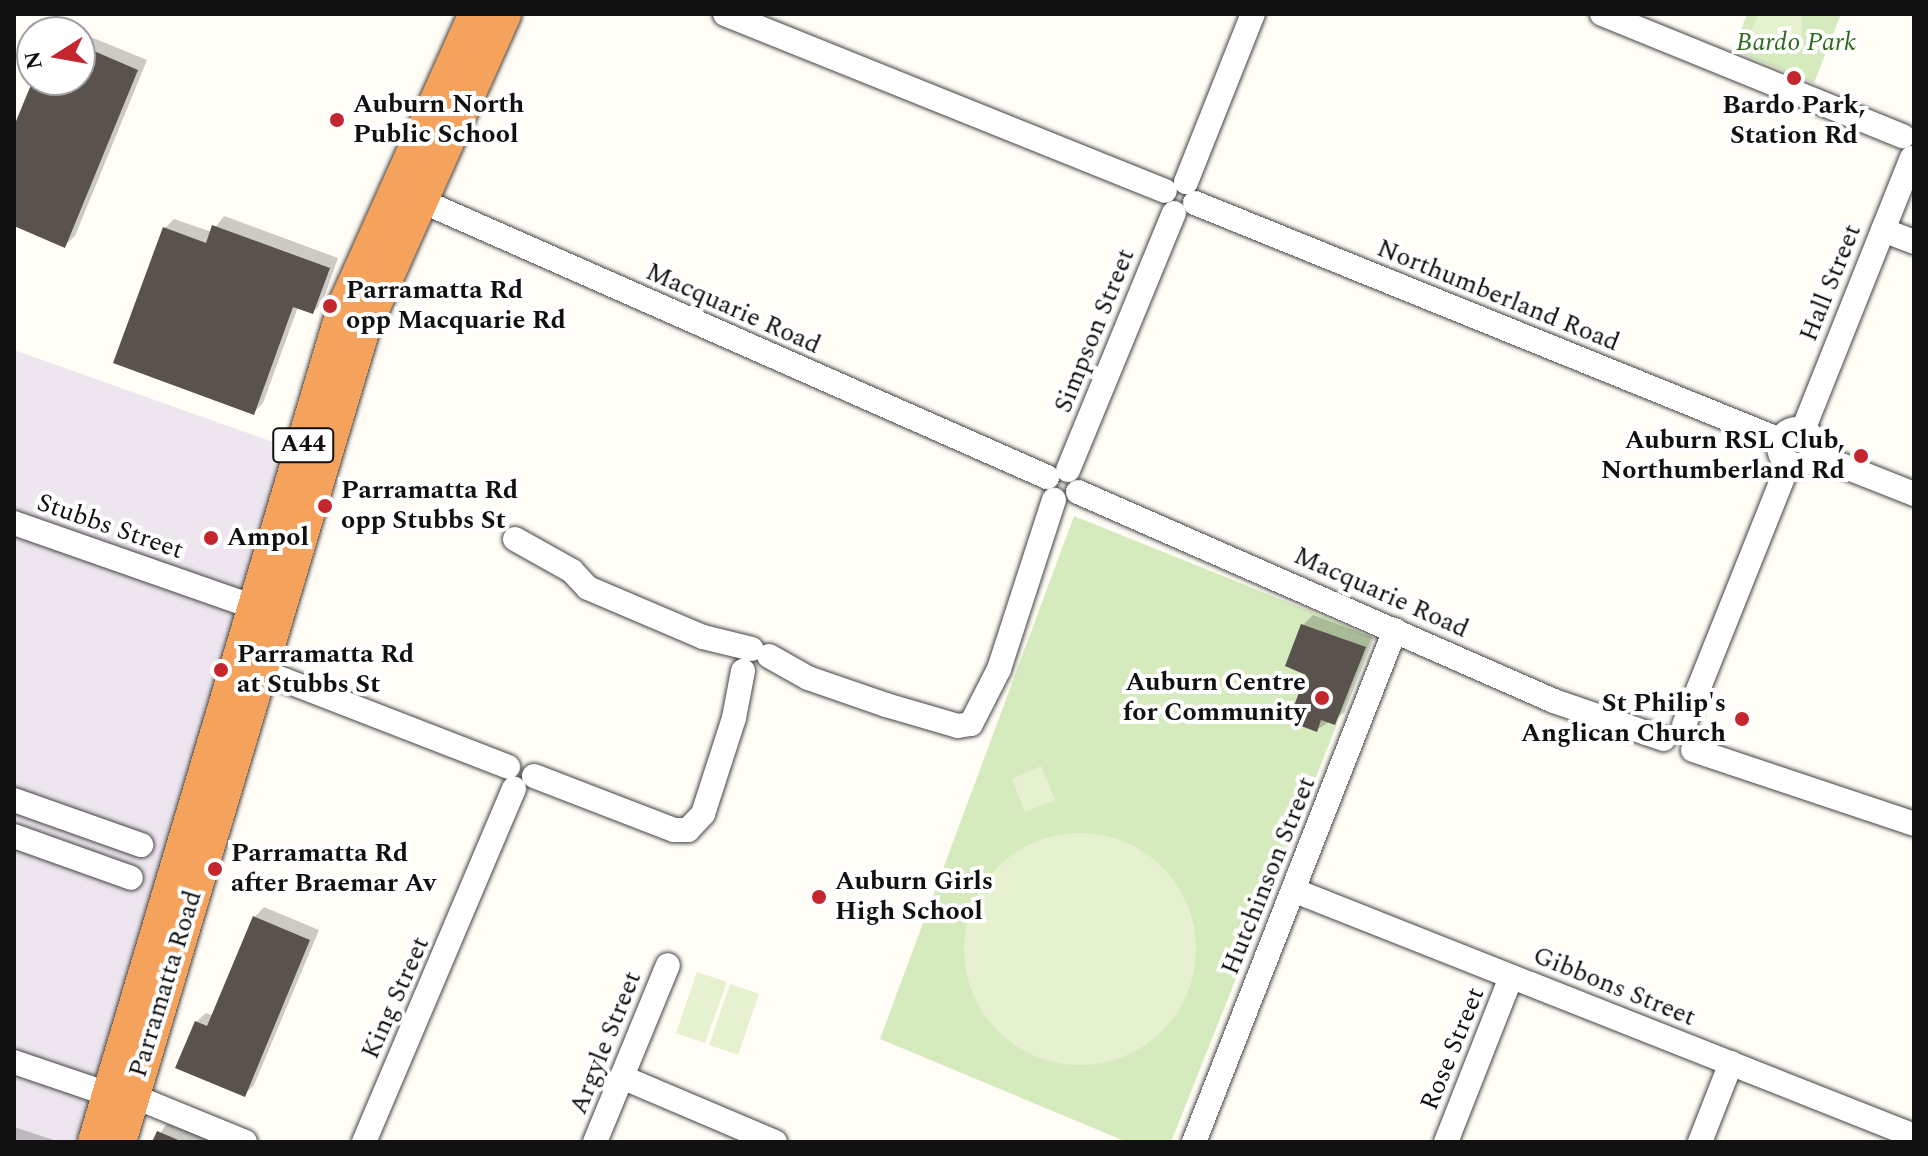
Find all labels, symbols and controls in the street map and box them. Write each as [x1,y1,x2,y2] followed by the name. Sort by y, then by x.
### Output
[16,16,96,96] north arrow
[1736,27,1856,59] park label: Bardo Park
[16,48,52,72] text: N
[1785,69,1803,87] marker: Bardo Park, Station Rd
[353,89,524,150] place label: Auburn North Public School
[1722,90,1866,152] place label: Bardo Park, Station Rd
[328,111,346,129] marker: Auburn North Public School
[1793,220,1869,346] street label: Hall Street
[1372,233,1624,359] street label: Northumberland Road
[1048,244,1142,418] street label: Simpson Street
[641,257,825,361] street label: Macquarie Road
[346,275,566,336] place label: Parramatta Rd opp Macquarie Rd
[321,297,339,315] marker: Parramatta Rd opp Macquarie Rd
[271,425,335,465] road number: A44
[1601,425,1845,486] place label: Auburn RSL Club, Northumberland Rd
[1852,447,1870,465] marker: Auburn RSL Club, Northumberland Rd
[341,475,518,536] place label: Parramatta Rd opp Stubbs St
[33,487,187,567] street label: Stubbs Street
[316,497,334,515] marker: Parramatta Rd opp Stubbs St
[227,522,309,554] place label: Ampol
[202,529,220,547] marker: Ampol
[1289,541,1473,645] street label: Macquarie Road
[237,639,414,700] place label: Parramatta Rd at Stubbs St
[212,661,230,679] marker: Parramatta Rd at Stubbs St
[1123,667,1306,728] place label: Auburn Centre for Community
[1521,688,1726,750] place label: St Philip's Anglican Church
[1313,689,1331,707] marker: Auburn Centre for Community
[1733,710,1751,728] marker: St Philip's Anglican Church
[1215,772,1323,980] street label: Hutchinson Street
[231,838,436,900] place label: Parramatta Rd after Braemar Av
[206,860,224,878] marker: Parramatta Rd after Braemar Av
[835,866,993,928] place label: Auburn Girls High School
[123,887,209,1081] street label: Parramatta Road
[810,888,828,906] marker: Auburn Girls High School
[355,932,437,1064] street label: King Street
[1528,940,1700,1034] street label: Gibbons Street
[563,967,649,1119] street label: Argyle Street
[1414,983,1492,1115] street label: Rose Street

